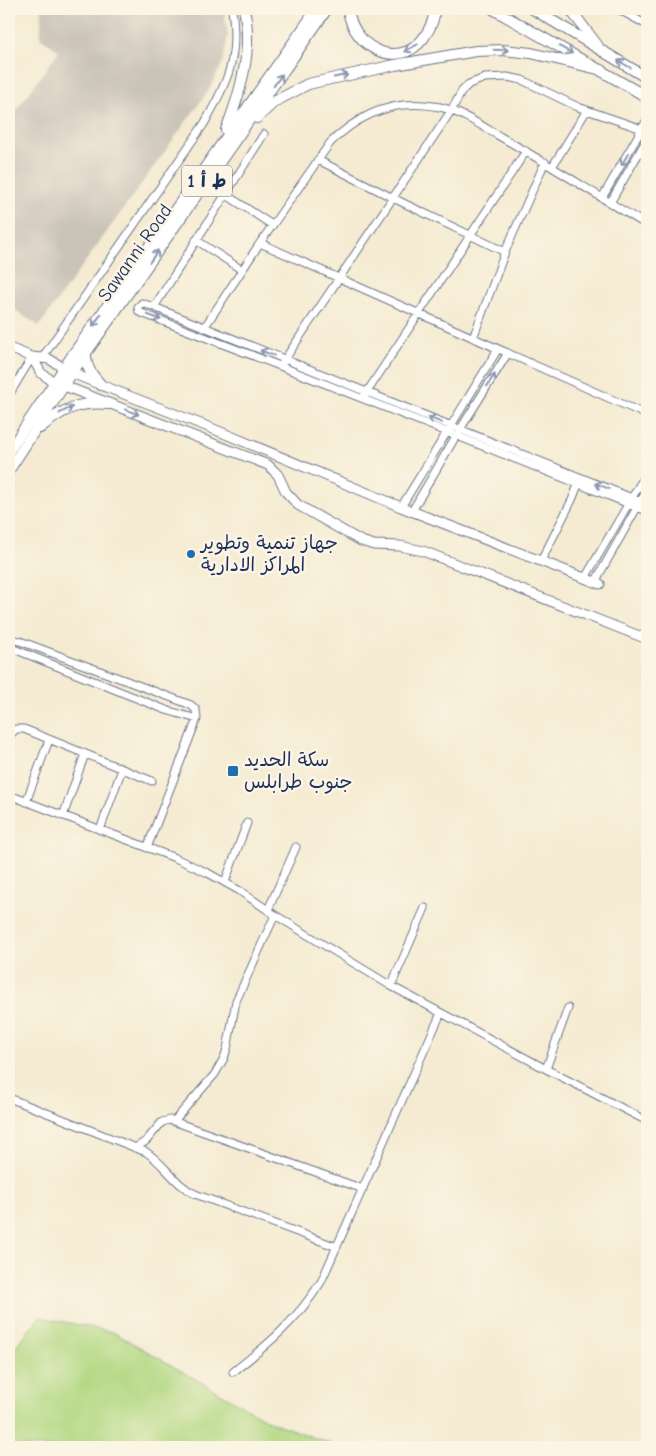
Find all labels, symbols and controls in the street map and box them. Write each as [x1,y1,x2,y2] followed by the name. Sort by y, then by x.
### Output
[404,44,419,53] one-way arrow
[492,45,508,55] one-way arrow
[558,46,573,55] one-way arrow
[618,59,632,69] one-way arrow
[332,71,348,80] one-way arrow
[273,73,283,87] one-way arrow
[619,152,629,166] one-way arrow
[182,166,232,197] road number: ط أ 1
[93,200,177,306] street label: Sawanni Road
[149,249,159,263] one-way arrow
[92,313,102,327] one-way arrow
[146,313,161,322] one-way arrow
[260,348,276,357] one-way arrow
[487,373,497,387] one-way arrow
[58,405,73,415] one-way arrow
[124,408,139,418] one-way arrow
[428,414,443,424] one-way arrow
[595,481,610,490] one-way arrow
[199,532,338,576] place label: جهاز تنمية وتطوير المراكز الادارية
[185,548,197,560] marker: جهاز تنمية وتطوير المراكز الادارية
[244,749,353,794] place label: سكة الحديد جنوب طرابلس
[226,764,240,778] marker: سكة الحديد جنوب طرابلس

